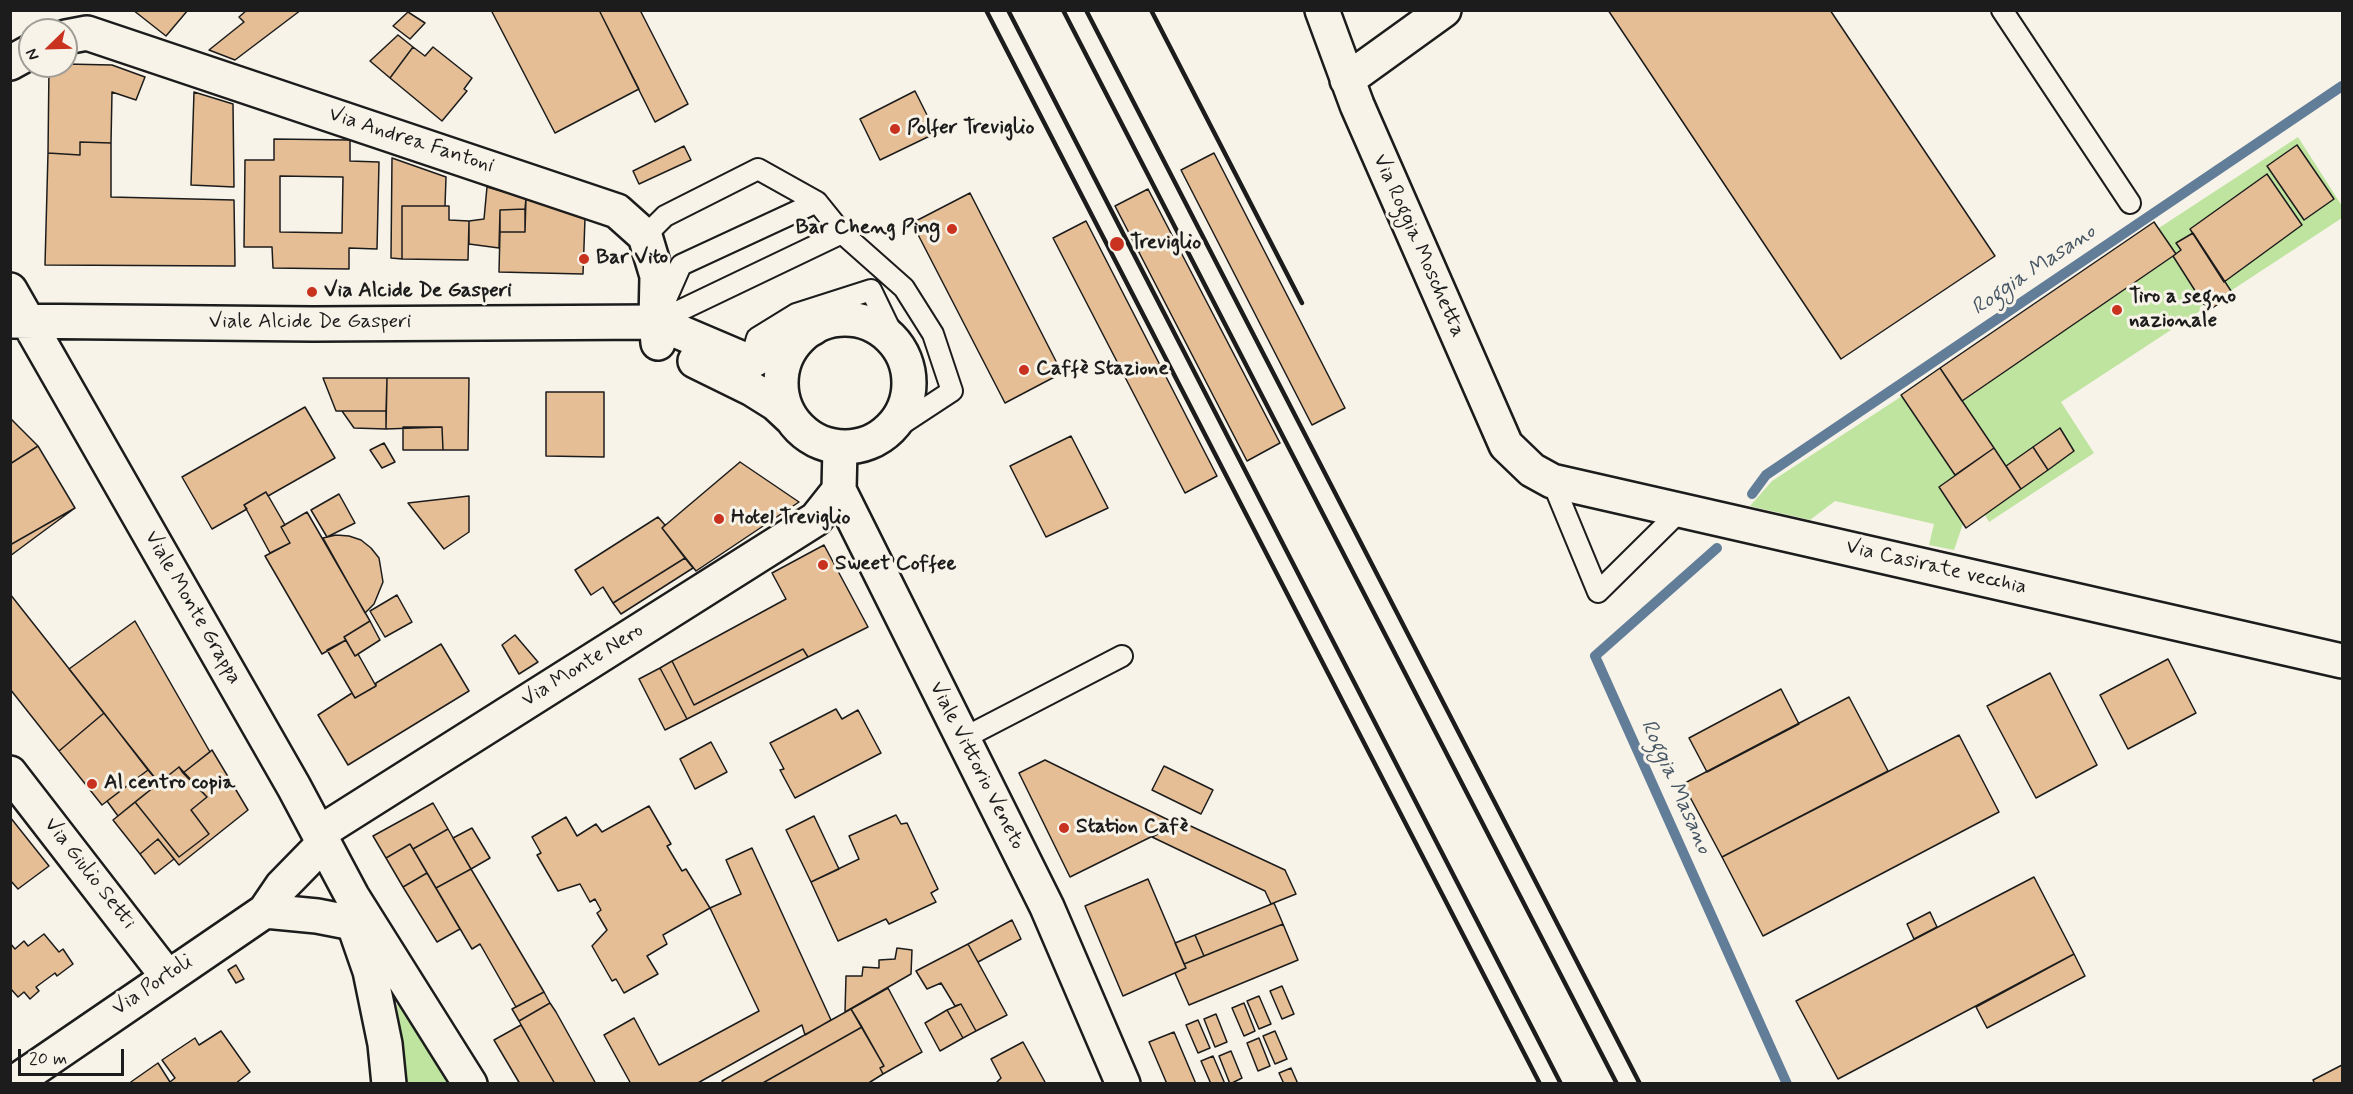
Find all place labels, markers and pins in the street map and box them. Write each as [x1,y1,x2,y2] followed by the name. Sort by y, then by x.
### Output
[907,116,1034,142] place label: Polfer Treviglio
[888,122,902,136] marker: Polfer Treviglio
[795,216,940,242] place label: Bar Cheng Ping
[945,222,959,236] marker: Bar Cheng Ping
[1130,231,1201,257] place label: Treviglio
[1108,235,1126,253] marker: Treviglio
[596,246,668,272] place label: Bar Vito
[577,252,591,266] marker: Bar Vito
[324,279,512,305] place label: Via Alcide De Gasperi
[305,285,319,299] marker: Via Alcide De Gasperi
[2129,285,2236,335] place label: Tiro a segno nazionale
[2110,303,2124,317] marker: Tiro a segno nazionale
[1036,357,1169,383] place label: Caffè Stazione
[1017,363,1031,377] marker: Caffè Stazione
[731,506,851,532] place label: Hotel Treviglio
[712,512,726,526] marker: Hotel Treviglio
[835,552,956,578] place label: Sweet Coffee
[816,558,830,572] marker: Sweet Coffee
[104,771,235,797] place label: Al centro copia
[85,777,99,791] marker: Al centro copia
[1076,815,1188,841] place label: Station Cafè
[1057,821,1071,835] marker: Station Cafè

